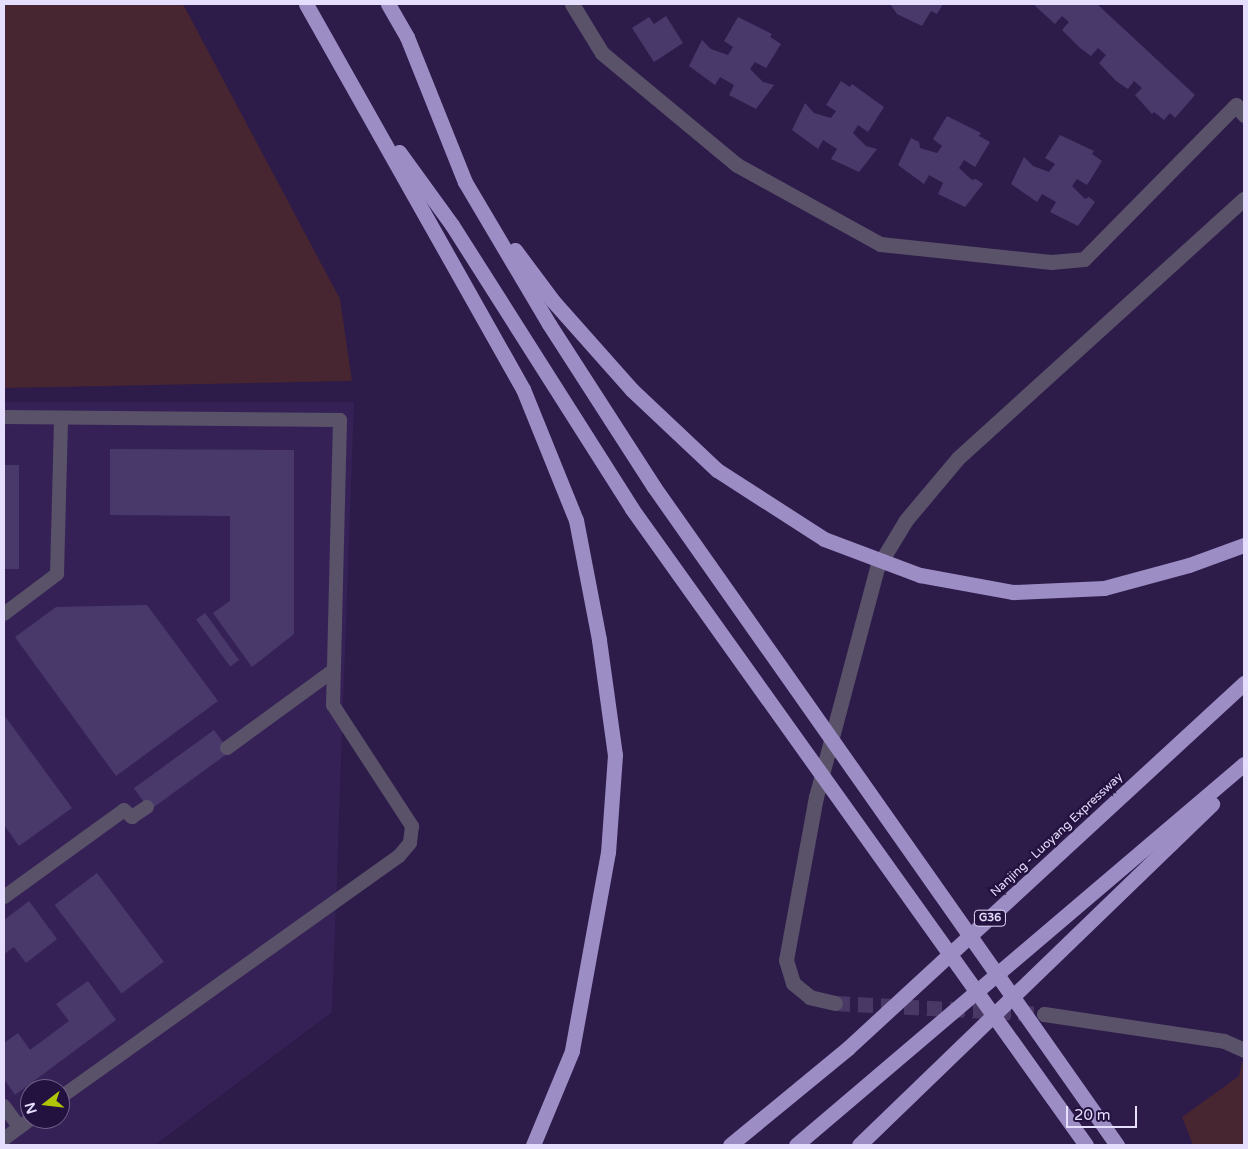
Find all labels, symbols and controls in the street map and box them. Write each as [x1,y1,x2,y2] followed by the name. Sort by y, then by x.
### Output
[988,770,1126,900] street label: Nanjing - Luoyang Expressway
[974,910,1006,926] road number: G36
[20,1079,70,1129] north arrow
[1068,1096,1139,1128] scale bar
[21,1100,41,1116] text: N
[1074,1106,1111,1124] text: 20 m

